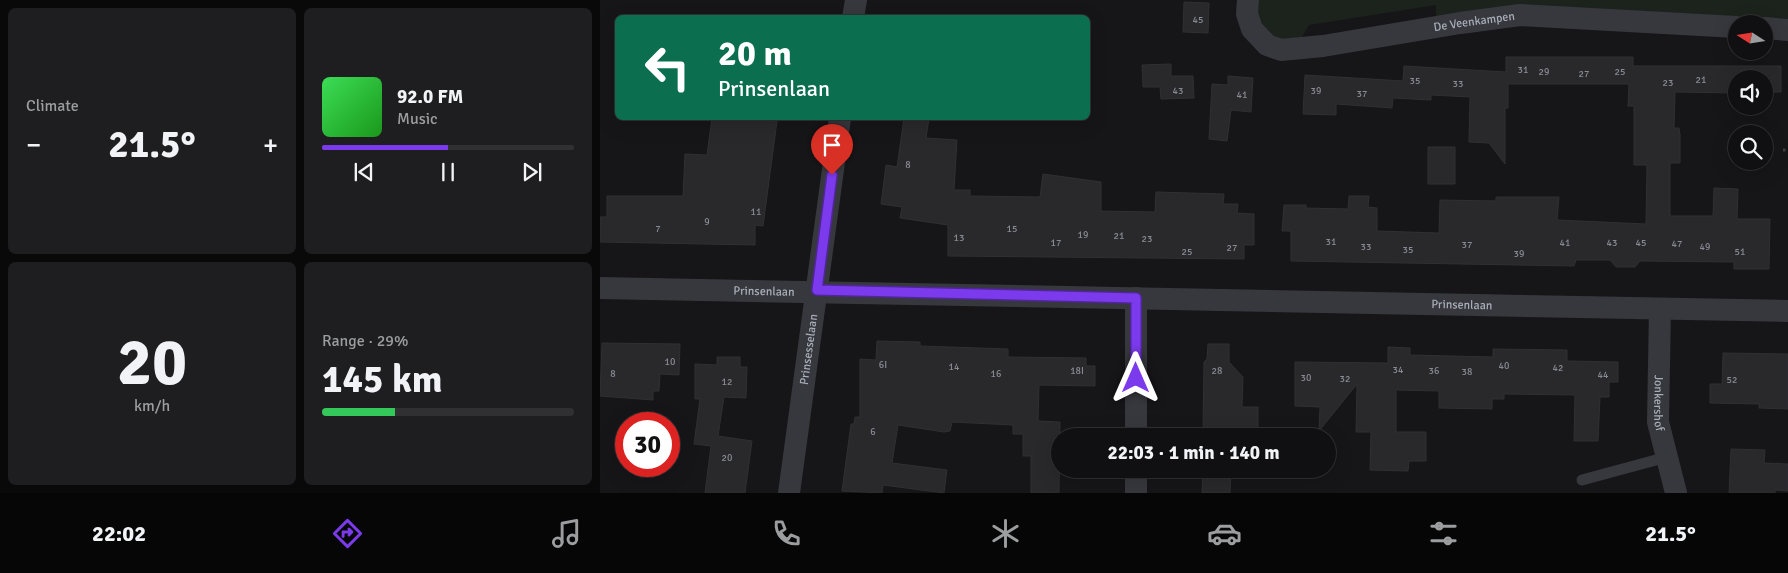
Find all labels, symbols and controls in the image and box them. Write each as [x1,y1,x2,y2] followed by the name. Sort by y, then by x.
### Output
[1432,8,1516,35] street label: De Veenkampen
[1193,14,1203,26] house number: 45
[1728,15,1772,60] north arrow
[1728,15,1773,170] map controls
[718,32,792,75] text: 20 m
[635,35,700,100] icon: left
[1518,64,1528,76] house number: 31
[1539,66,1549,78] house number: 29
[1615,66,1625,78] house number: 25
[1579,68,1589,80] house number: 27
[1728,70,1773,115] button: sound
[1696,74,1706,86] house number: 21
[718,75,830,102] text: Prinsenlaan
[1410,75,1420,87] house number: 35
[1663,77,1673,89] house number: 23
[1453,78,1463,90] house number: 33
[397,85,463,109] text: 92.0 FM
[1173,85,1183,97] house number: 43
[1311,85,1321,97] house number: 39
[1357,88,1367,100] house number: 37
[1237,89,1247,101] house number: 41
[26,96,79,116] text: Climate
[397,109,438,129] text: Music
[108,121,196,168] text: 21.5°
[811,124,853,175] pin
[1728,125,1773,170] button: search
[26,128,41,162] text: −
[263,128,278,162] text: +
[818,131,846,159] icon: arrive
[350,158,378,186] icon: previous
[434,158,462,186] icon: pause
[518,158,546,186] icon: next
[905,159,911,171] house number: 8
[751,206,761,218] house number: 11
[704,216,710,228] house number: 9
[655,223,661,235] house number: 7
[1007,223,1017,235] house number: 15
[1078,229,1088,241] house number: 19
[1114,230,1124,242] house number: 21
[954,232,964,244] house number: 13
[1142,233,1152,245] house number: 23
[1326,236,1336,248] house number: 31
[1051,237,1061,249] house number: 17
[1560,237,1570,249] house number: 41
[1607,237,1617,249] house number: 43
[1636,237,1646,249] house number: 45
[1672,238,1682,250] house number: 47
[1462,239,1472,251] house number: 37
[1361,241,1371,253] house number: 33
[1700,241,1710,253] house number: 49
[1227,242,1237,254] house number: 27
[1403,244,1413,256] house number: 35
[1182,246,1192,258] house number: 25
[1735,246,1745,258] house number: 51
[1514,248,1524,260] house number: 39
[733,283,795,299] street label: Prinsenlaan
[1431,297,1493,313] street label: Prinsenlaan
[796,313,821,386] street label: Prinsesselaan
[117,323,187,403] text: 20
[322,331,408,351] text: Range · 29%
[1109,351,1161,403] position arrow
[322,356,443,403] text: 145 km
[665,356,675,368] house number: 10
[879,359,887,371] house number: 6I
[1499,360,1509,372] house number: 40
[949,361,960,373] house number: 14
[1553,362,1563,374] house number: 42
[1393,364,1404,376] house number: 34
[1070,365,1084,377] house number: 18I
[1212,365,1222,377] house number: 28
[1429,365,1439,377] house number: 36
[1462,366,1472,378] house number: 38
[610,368,616,380] house number: 8
[991,368,1001,380] house number: 16
[1598,369,1609,381] house number: 44
[1301,372,1311,384] house number: 30
[1340,373,1350,385] house number: 32
[1727,374,1737,386] house number: 52
[1650,375,1668,434] street label: Jonkershof
[722,376,732,388] house number: 12
[134,396,170,416] text: km/h
[615,412,680,477] speed limit sign: 30
[870,426,876,438] house number: 6
[1107,441,1280,465] text: 22:03 · 1 min · 140 m
[722,452,732,464] house number: 20
[330,516,365,551] icon: directions
[549,516,584,551] icon: music
[769,516,804,551] icon: phone
[988,516,1023,551] icon: climate
[1207,516,1242,551] icon: car
[1426,516,1461,551] icon: filters
[92,520,146,547] text: 22:02
[1645,520,1696,547] text: 21.5°

